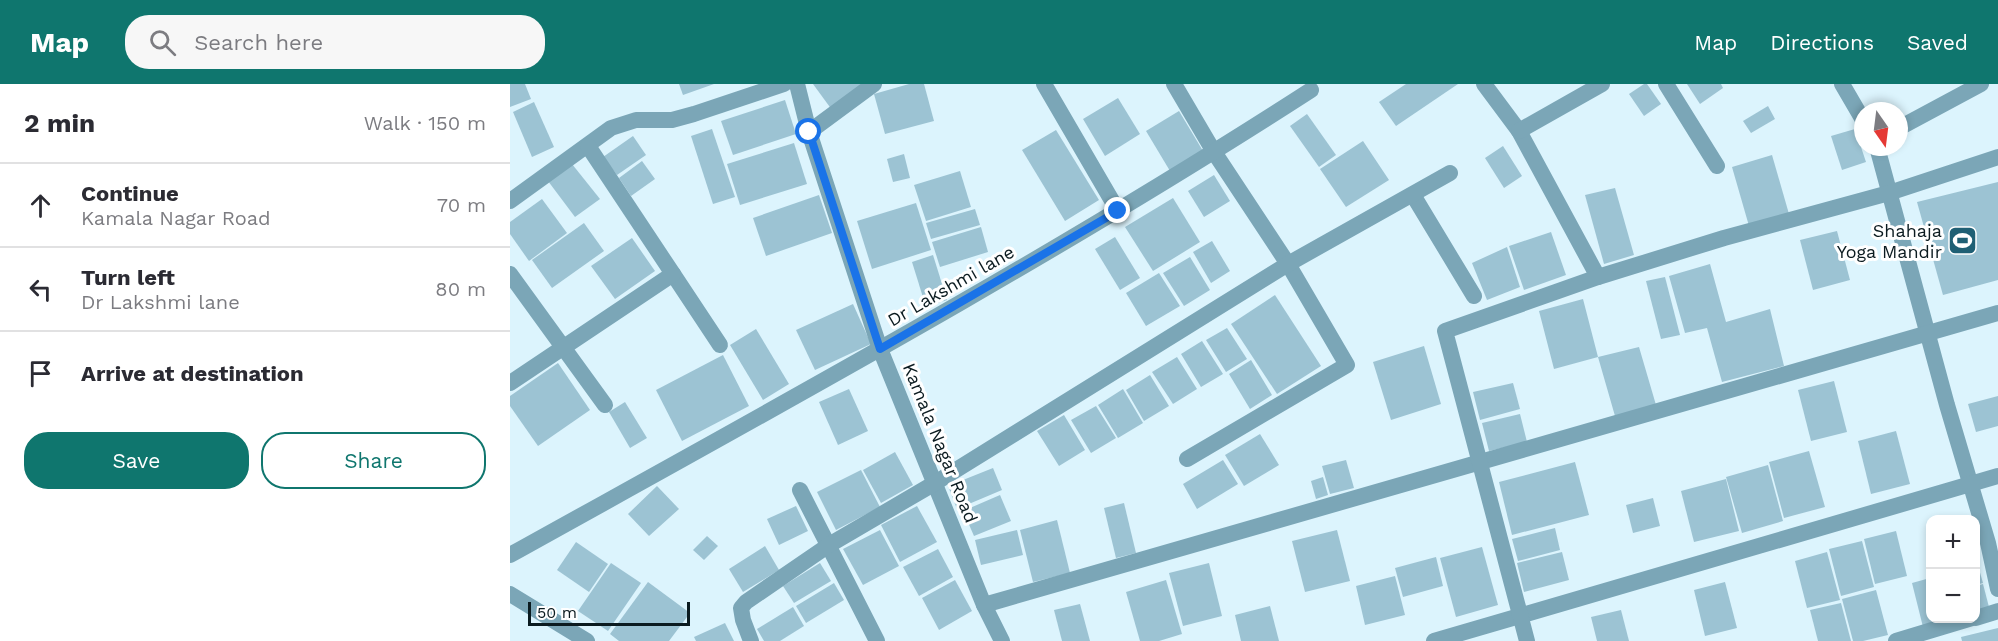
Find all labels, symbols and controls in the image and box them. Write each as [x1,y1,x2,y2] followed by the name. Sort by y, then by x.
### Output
[125,15,545,69] search box
[30,26,89,59] text: Map
[146,26,179,59] icon: search
[194,30,323,55] text: Search here
[1694,30,1737,55] text: Map
[1770,30,1874,55] text: Directions
[1907,30,1968,55] text: Saved
[1854,102,1908,156] north arrow
[24,108,95,138] text: 2 min
[364,111,486,135] text: Walk · 150 m
[795,118,821,144] route start
[81,181,179,206] text: Continue
[24,189,57,222] icon: ahead
[437,193,486,217] text: 70 m
[1104,197,1130,223] route end
[81,206,271,230] text: Kamala Nagar Road
[1837,220,1942,262] place label: Shahaja Yoga Mandir
[1947,225,1979,257] sports icon: Shahaja Yoga Mandir
[884,241,1018,330] street label: Dr Lakshmi lane
[81,265,175,290] text: Turn left
[24,273,57,306] icon: left
[435,277,486,301] text: 80 m
[81,290,240,314] text: Dr Lakshmi lane
[24,357,57,390] icon: arrive
[899,360,982,526] street label: Kamala Nagar Road
[81,361,304,386] text: Arrive at destination
[24,432,249,489] button: Save
[261,432,486,489] button: Share
[1926,515,1980,623] map controls
[1926,515,1980,569] button: +
[1926,569,1980,623] button: −
[528,599,690,626] scale bar
[537,603,577,622] text: 50 m

